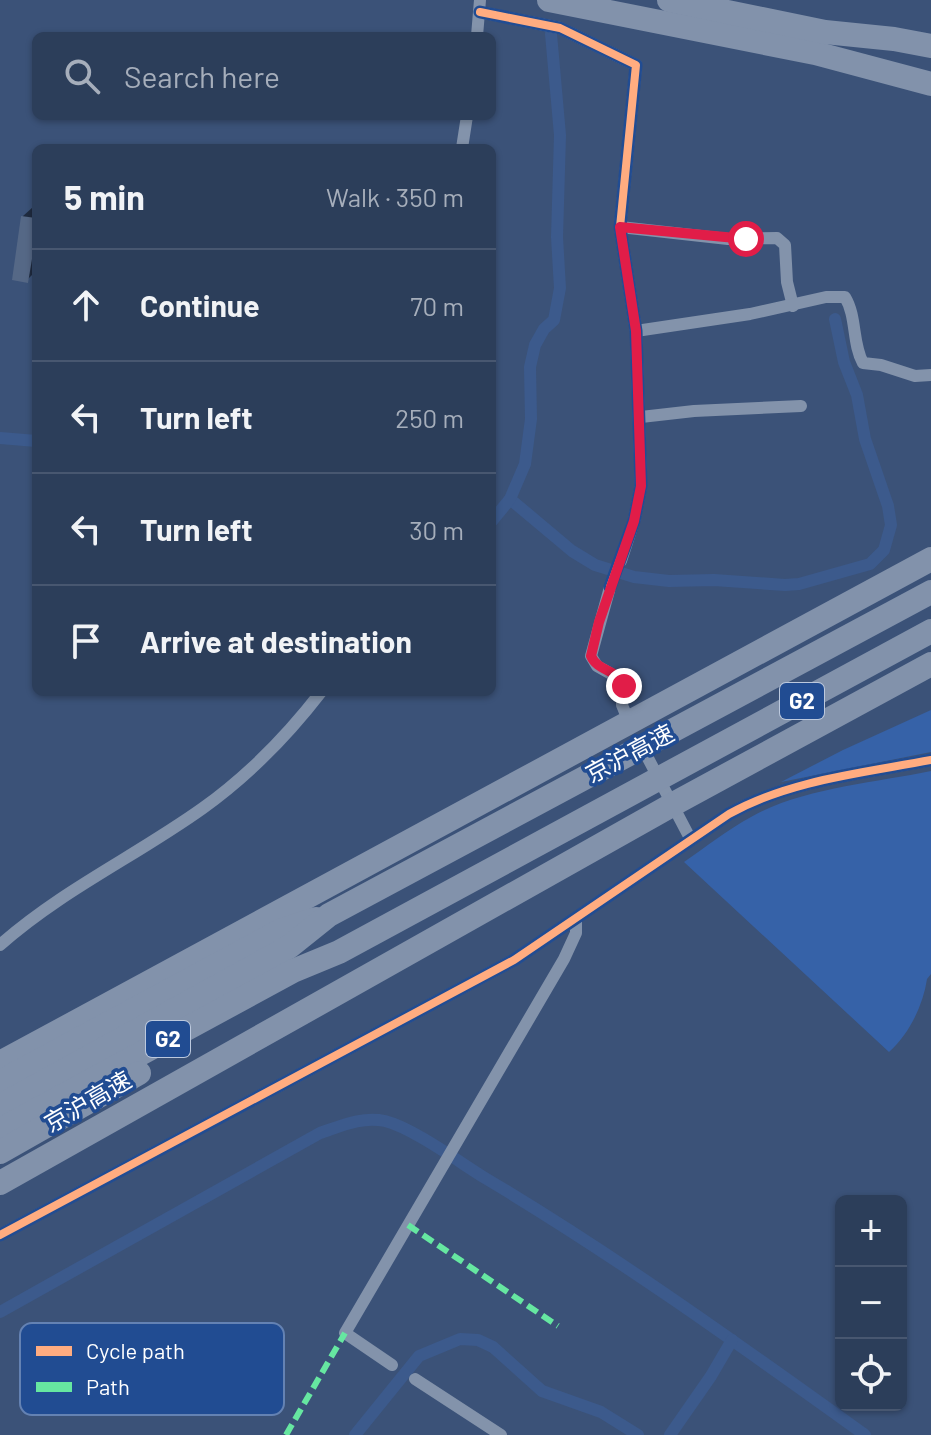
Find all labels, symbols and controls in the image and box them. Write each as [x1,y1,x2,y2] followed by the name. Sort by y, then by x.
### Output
[32,32,496,120] search box
[60,54,104,98] icon: search
[124,58,280,94] text: Search here
[64,176,145,217] text: 5 min
[326,181,464,212] text: Walk · 350 m
[728,221,764,257] route start
[64,283,108,327] icon: ahead
[140,287,260,323] text: Continue
[410,290,464,321] text: 70 m
[64,395,108,439] icon: left
[140,399,253,435] text: Turn left
[395,402,464,433] text: 250 m
[64,507,108,551] icon: left
[140,511,253,547] text: Turn left
[409,514,464,545] text: 30 m
[64,619,108,663] icon: arrive
[140,623,412,659] text: Arrive at destination
[606,668,642,704] route end
[780,683,824,719] road number: G2
[580,717,678,788] street label: 京沪高速
[146,1021,190,1057] road number: G2
[38,1064,136,1137] street label: 京沪高速
[835,1195,907,1411] map controls
[835,1195,907,1267] button: +
[835,1267,907,1339] button: −
[20,1323,284,1415] legend
[86,1337,185,1363] text: Cycle path
[835,1339,907,1411] button: locate
[86,1373,130,1399] text: Path

